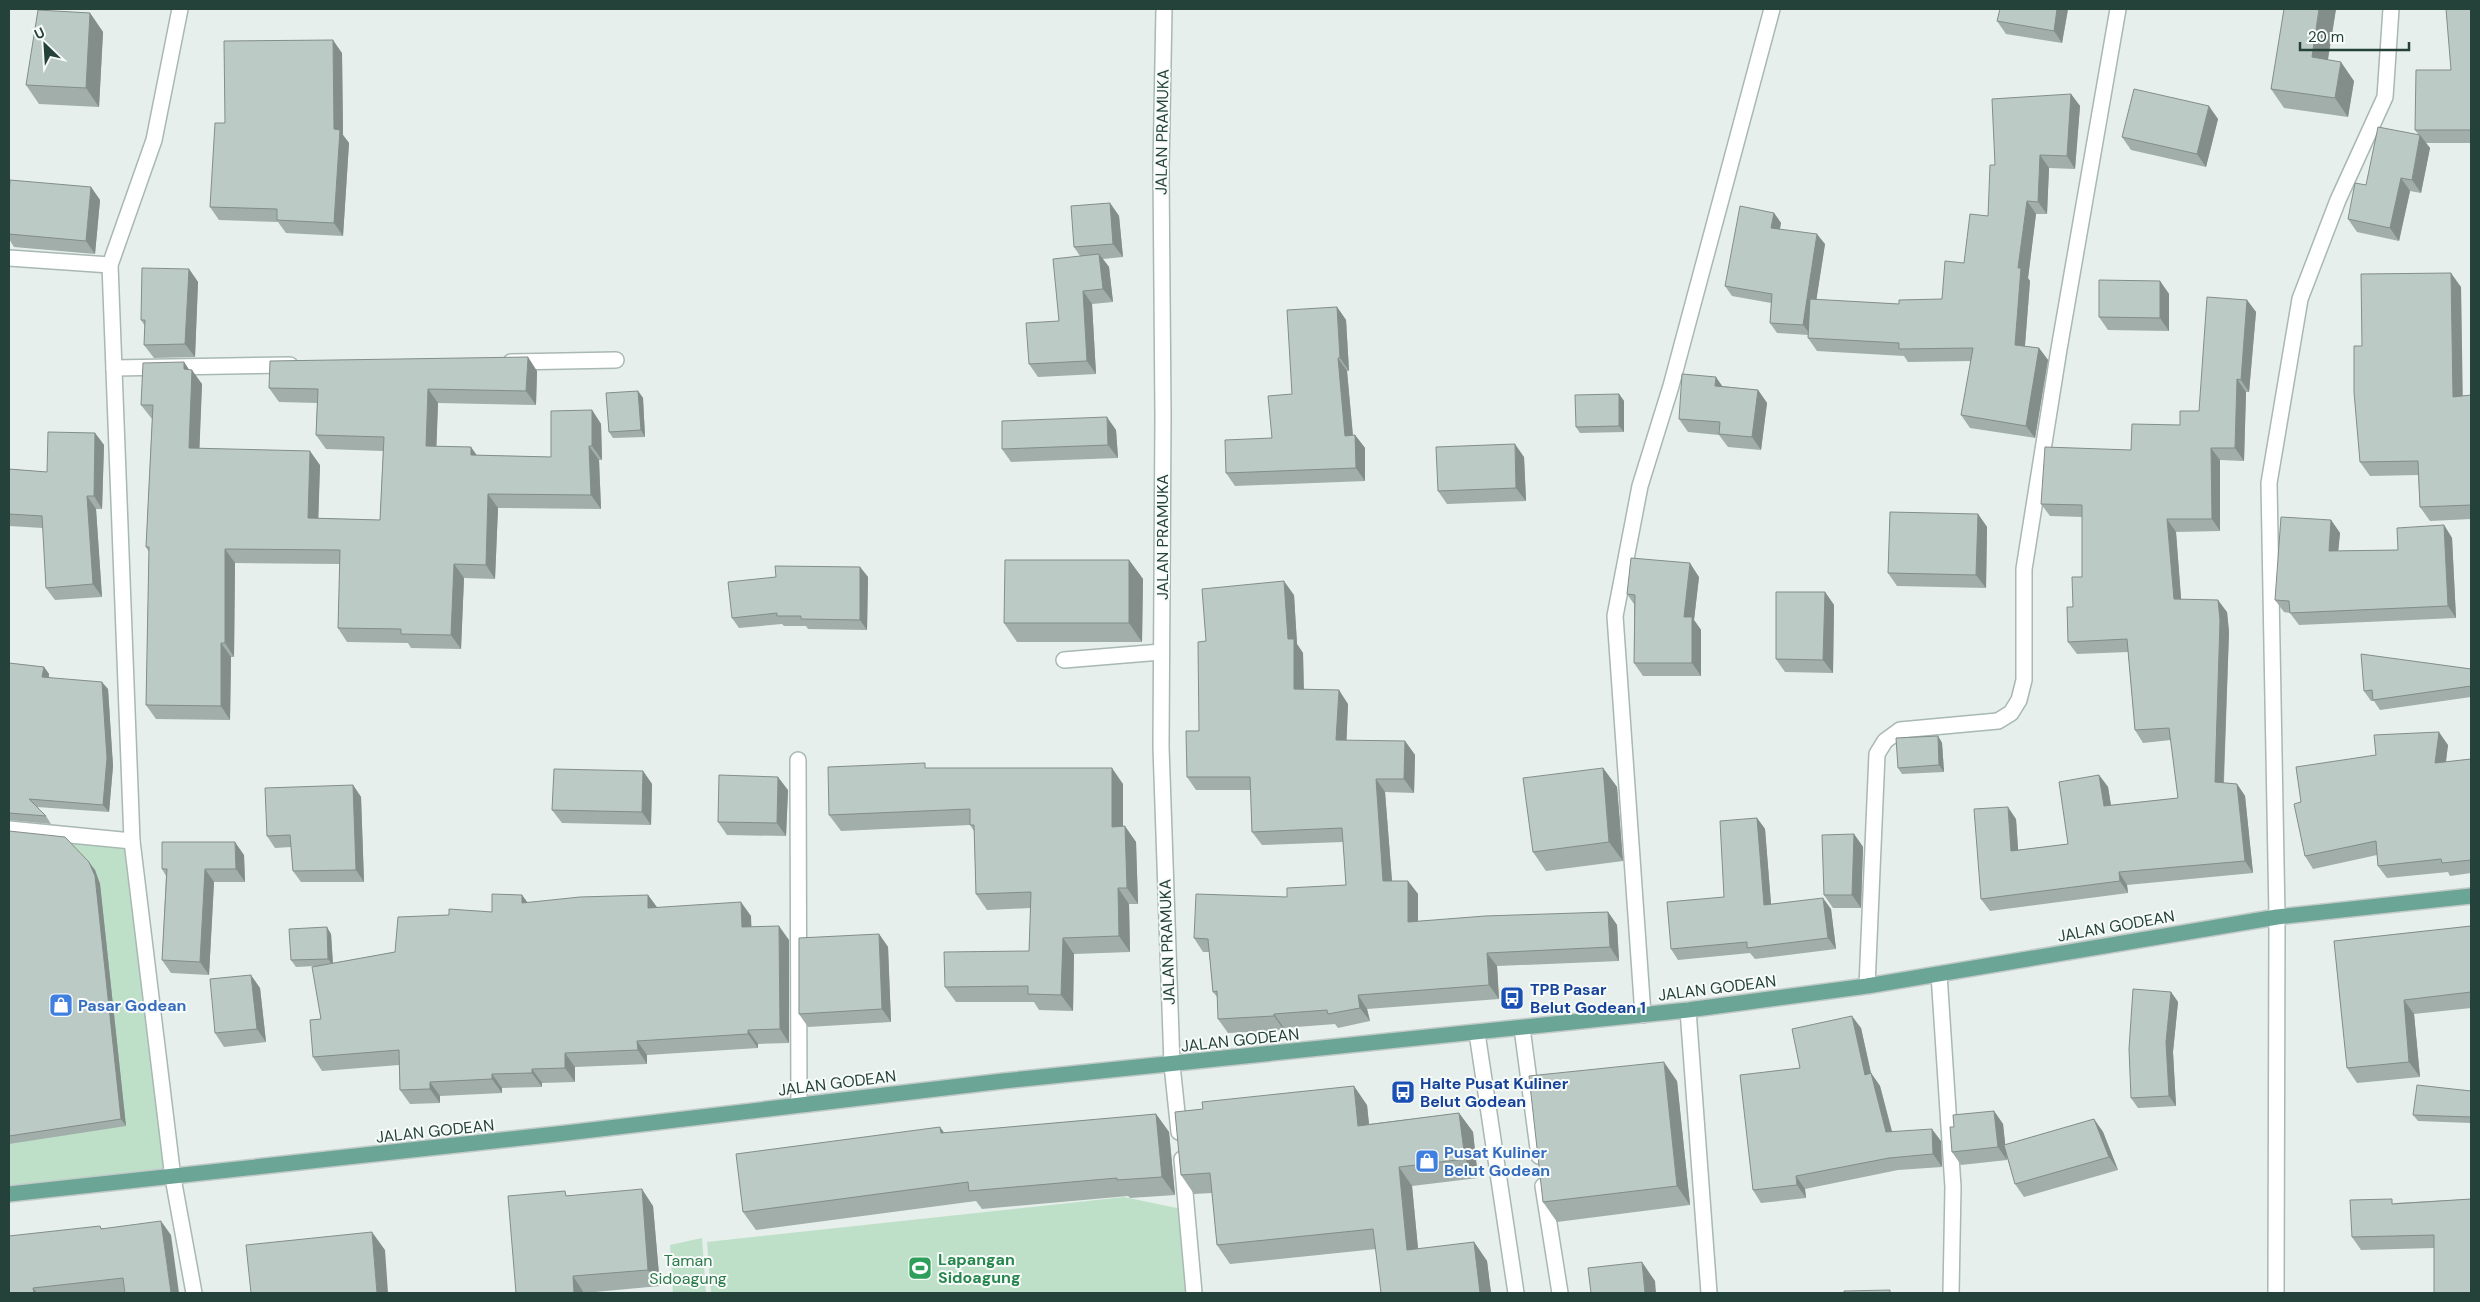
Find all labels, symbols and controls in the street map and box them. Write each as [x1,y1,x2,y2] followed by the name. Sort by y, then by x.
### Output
[20,20,70,70] north arrow
[2300,20,2409,52] scale bar
[31,23,48,43] text: U
[2308,27,2344,47] text: 20 m
[1150,69,1174,195] street label: JALAN PRAMUKA
[1152,474,1173,600] street label: JALAN PRAMUKA
[1154,878,1180,1005] street label: JALAN PRAMUKA
[2056,905,2176,947] street label: JALAN GODEAN
[1657,970,1777,1006] street label: JALAN GODEAN
[1530,979,1646,1018] place label: TPB Pasar Belut Godean 1
[1499,985,1525,1011] bus stop icon: TPB Pasar Belut Godean 1
[48,992,74,1018] shop icon: Pasar Godean
[78,995,186,1016] place label: Pasar Godean
[1180,1023,1300,1057] street label: JALAN GODEAN
[777,1065,897,1101] street label: JALAN GODEAN
[1420,1073,1569,1112] place label: Halte Pusat Kuliner Belut Godean
[1390,1079,1416,1105] bus stop icon: Halte Pusat Kuliner Belut Godean
[375,1114,495,1148] street label: JALAN GODEAN
[1444,1142,1550,1181] place label: Pusat Kuliner Belut Godean
[1414,1148,1440,1174] shop icon: Pusat Kuliner Belut Godean
[938,1249,1020,1288] place label: Lapangan Sidoagung
[649,1250,727,1289] park label: Taman Sidoagung
[907,1255,933,1281] sports icon: Lapangan Sidoagung

